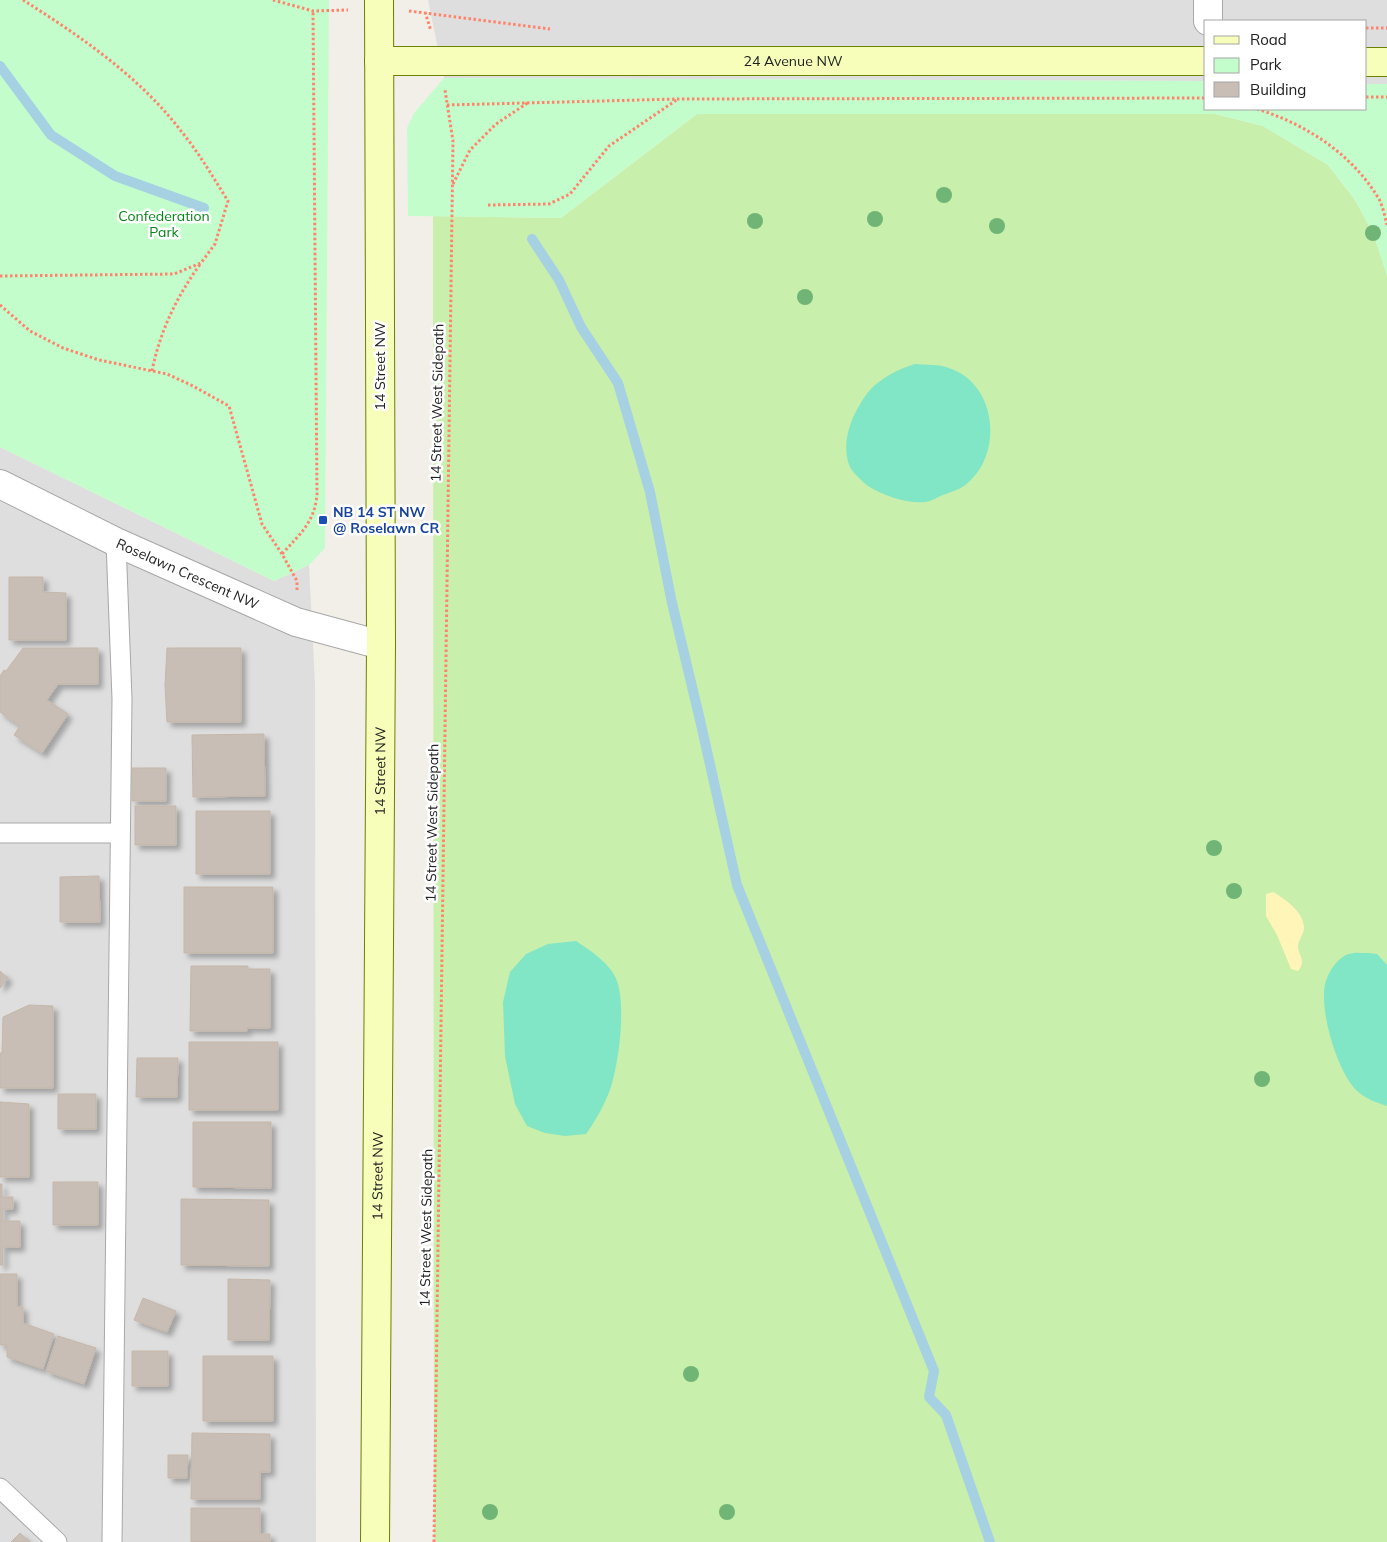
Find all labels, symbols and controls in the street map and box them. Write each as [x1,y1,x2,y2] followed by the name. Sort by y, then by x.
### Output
[1204,20,1367,110] legend
[1250,30,1287,49] text: Road
[744,52,843,70] street label: 24 Avenue NW
[1250,55,1282,74] text: Park
[1250,80,1306,99] text: Building
[118,207,210,241] park label: Confederation Park
[371,321,389,410] street label: 14 Street NW
[427,324,447,482] street label: 14 Street West Sidepath
[333,503,439,537] place label: NB 14 ST NW @ Roselawn CR
[317,514,329,526] marker: NB 14 ST NW @ Roselawn CR
[113,534,262,614] street label: Roselawn Crescent NW
[371,726,389,816] street label: 14 Street NW
[422,744,442,902] street label: 14 Street West Sidepath
[368,1131,387,1221] street label: 14 Street NW
[416,1149,436,1307] street label: 14 Street West Sidepath

